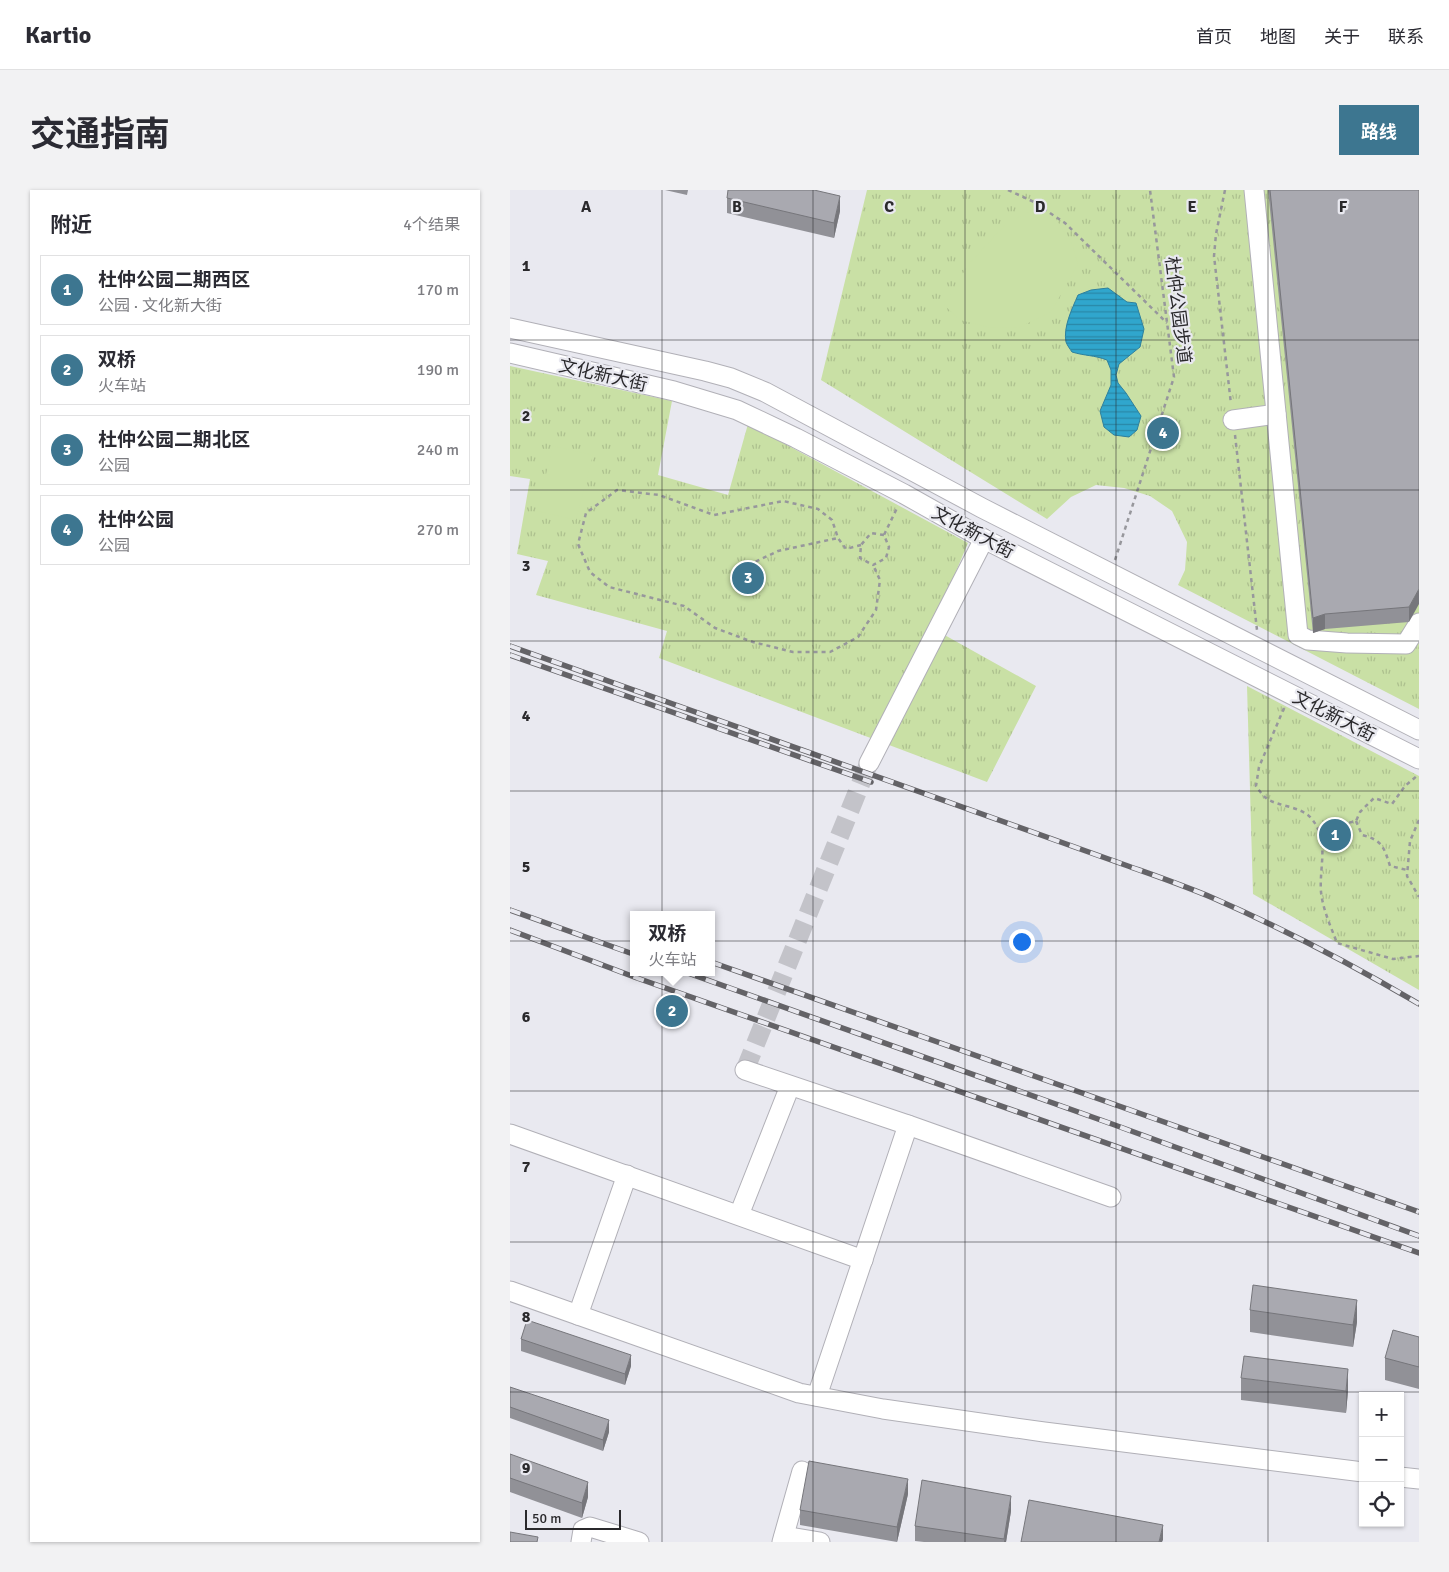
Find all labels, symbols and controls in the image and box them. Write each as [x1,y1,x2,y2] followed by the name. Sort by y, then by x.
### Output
[25,20,91,50] text: Kartio
[1196,26,1232,48] text: 首页
[1260,26,1296,48] text: 地图
[1324,26,1360,48] text: 关于
[1388,26,1424,48] text: 联系
[1339,105,1419,155] button: 路线
[30,113,170,156] text: 交通指南
[581,197,592,217] text: A
[732,197,742,217] text: B
[884,197,894,217] text: C
[1035,197,1046,217] text: D
[1187,197,1197,217] text: E
[1339,197,1348,217] text: F
[50,212,92,238] text: 附近
[403,215,460,235] text: 4个结果
[1161,255,1195,365] street label: 杜仲公园步道
[522,256,531,276] text: 1
[98,268,250,292] text: 杜仲公园二期西区
[63,280,71,300] text: 1
[417,280,459,300] text: 170 m
[98,296,222,316] text: 公园 · 文化新大街
[98,348,136,372] text: 双桥
[557,354,649,396] street label: 文化新大街
[63,360,71,380] text: 2
[417,360,459,380] text: 190 m
[98,376,146,396] text: 火车站
[522,406,530,426] text: 2
[1147,414,1179,452] pin: 4
[98,428,250,452] text: 杜仲公园二期北区
[63,440,71,460] text: 3
[417,440,459,460] text: 240 m
[98,456,130,476] text: 公园
[928,501,1018,563] street label: 文化新大街
[98,508,174,532] text: 杜仲公园
[63,520,71,540] text: 4
[417,520,459,540] text: 270 m
[98,536,130,556] text: 公园
[522,556,530,576] text: 3
[732,559,764,597] pin: 3
[1289,686,1379,746] street label: 文化新大街
[522,706,531,726] text: 4
[1319,816,1351,854] pin: 1
[522,857,530,877] text: 5
[630,911,715,976] popup
[648,922,687,946] text: 双桥
[1009,929,1035,955] your location
[648,950,697,970] text: 火车站
[656,992,688,1030] pin: 2
[522,1007,531,1027] text: 6
[522,1157,531,1177] text: 7
[522,1307,531,1327] text: 8
[1359,1392,1404,1527] map controls
[1359,1392,1404,1437] button: +
[1359,1437,1404,1482] button: −
[522,1458,531,1478] text: 9
[1359,1482,1404,1527] button: locate
[525,1507,621,1530] scale bar
[532,1510,561,1527] text: 50 m

